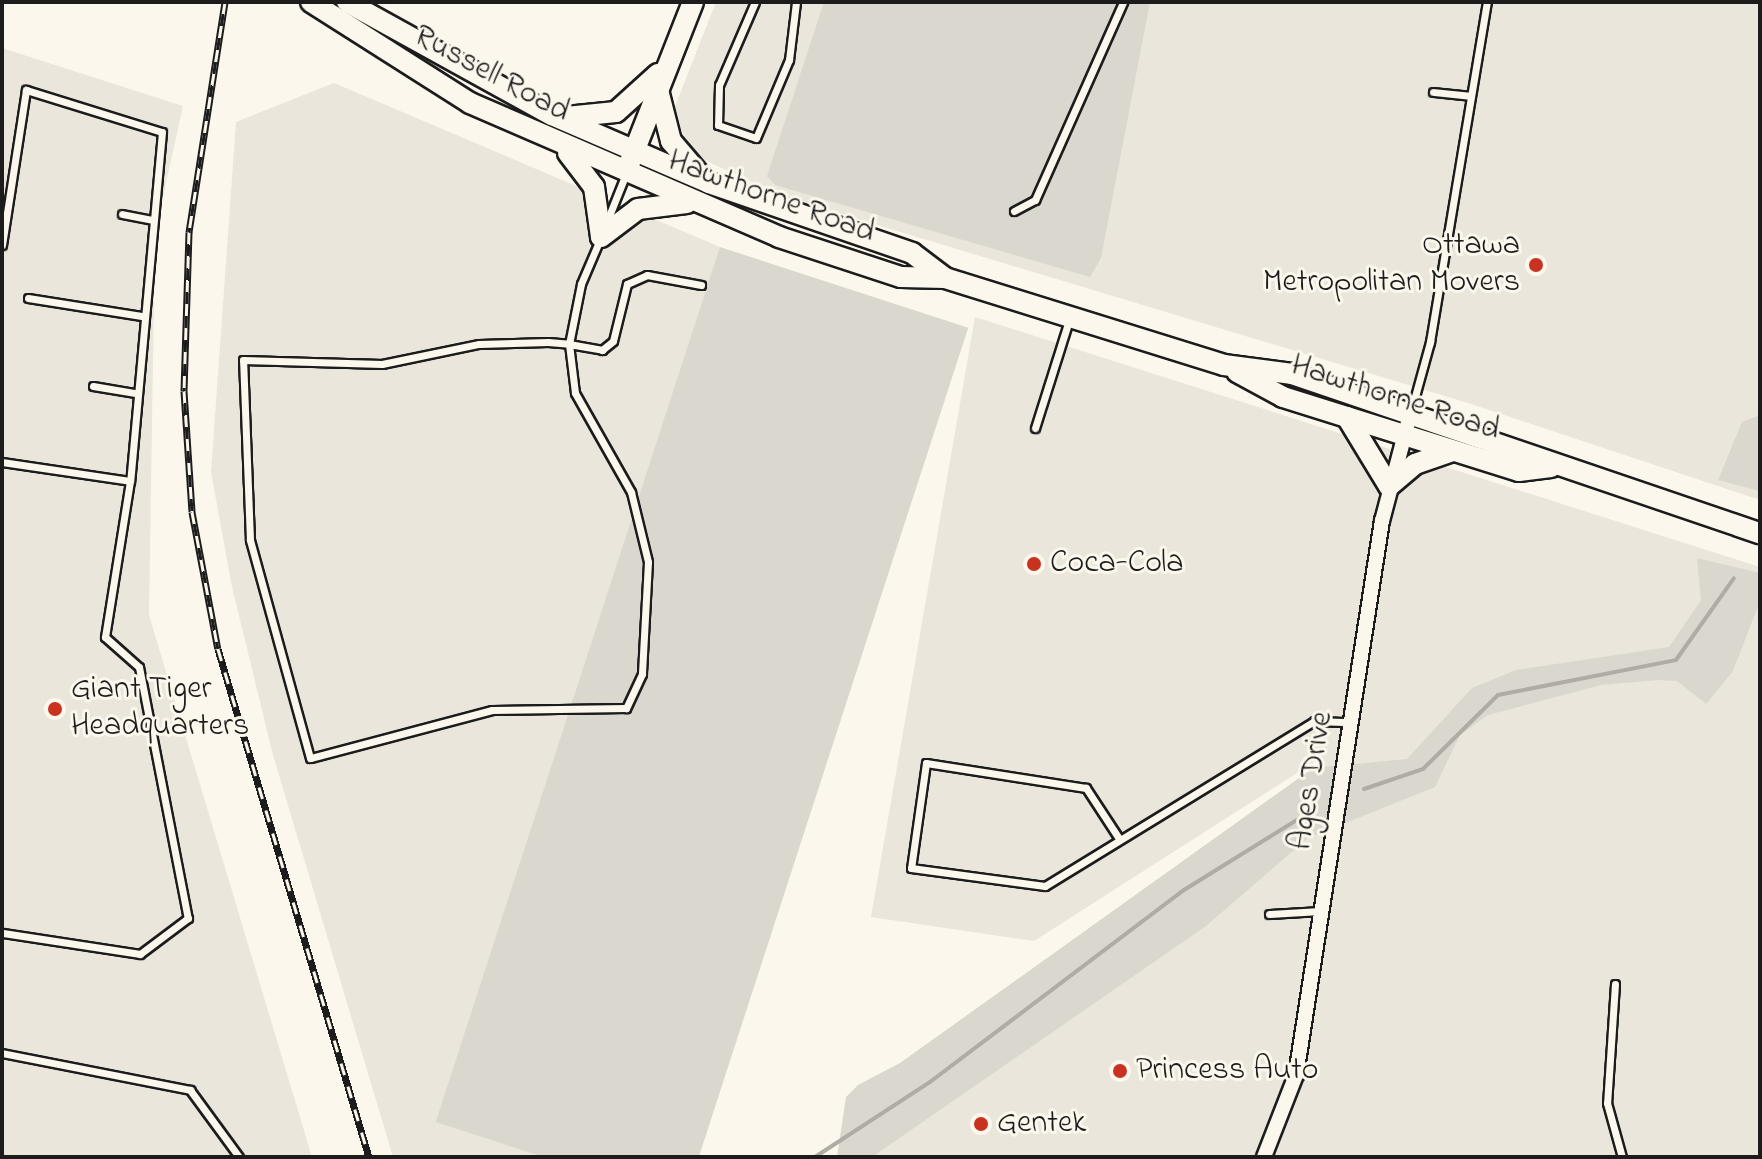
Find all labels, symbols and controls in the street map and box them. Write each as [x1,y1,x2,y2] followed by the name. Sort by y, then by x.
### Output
[406,18,576,132] street label: Russell Road
[662,143,880,253] street label: Hawthorne Road
[1263,228,1520,303] place label: Ottawa Metropolitan Movers
[1527,256,1545,274] marker: Ottawa Metropolitan Movers
[1286,347,1504,451] street label: Hawthorne Road
[1050,545,1184,583] place label: Coca-Cola
[1025,555,1043,573] marker: Coca-Cola
[71,672,249,747] place label: Giant Tiger Headquarters
[46,700,64,718] marker: Giant Tiger Headquarters
[1283,709,1343,853] street label: Ages Drive
[1136,1052,1318,1090] place label: Princess Auto
[1111,1062,1129,1080] marker: Princess Auto
[997,1105,1086,1143] place label: Gentek
[972,1115,990,1133] marker: Gentek

